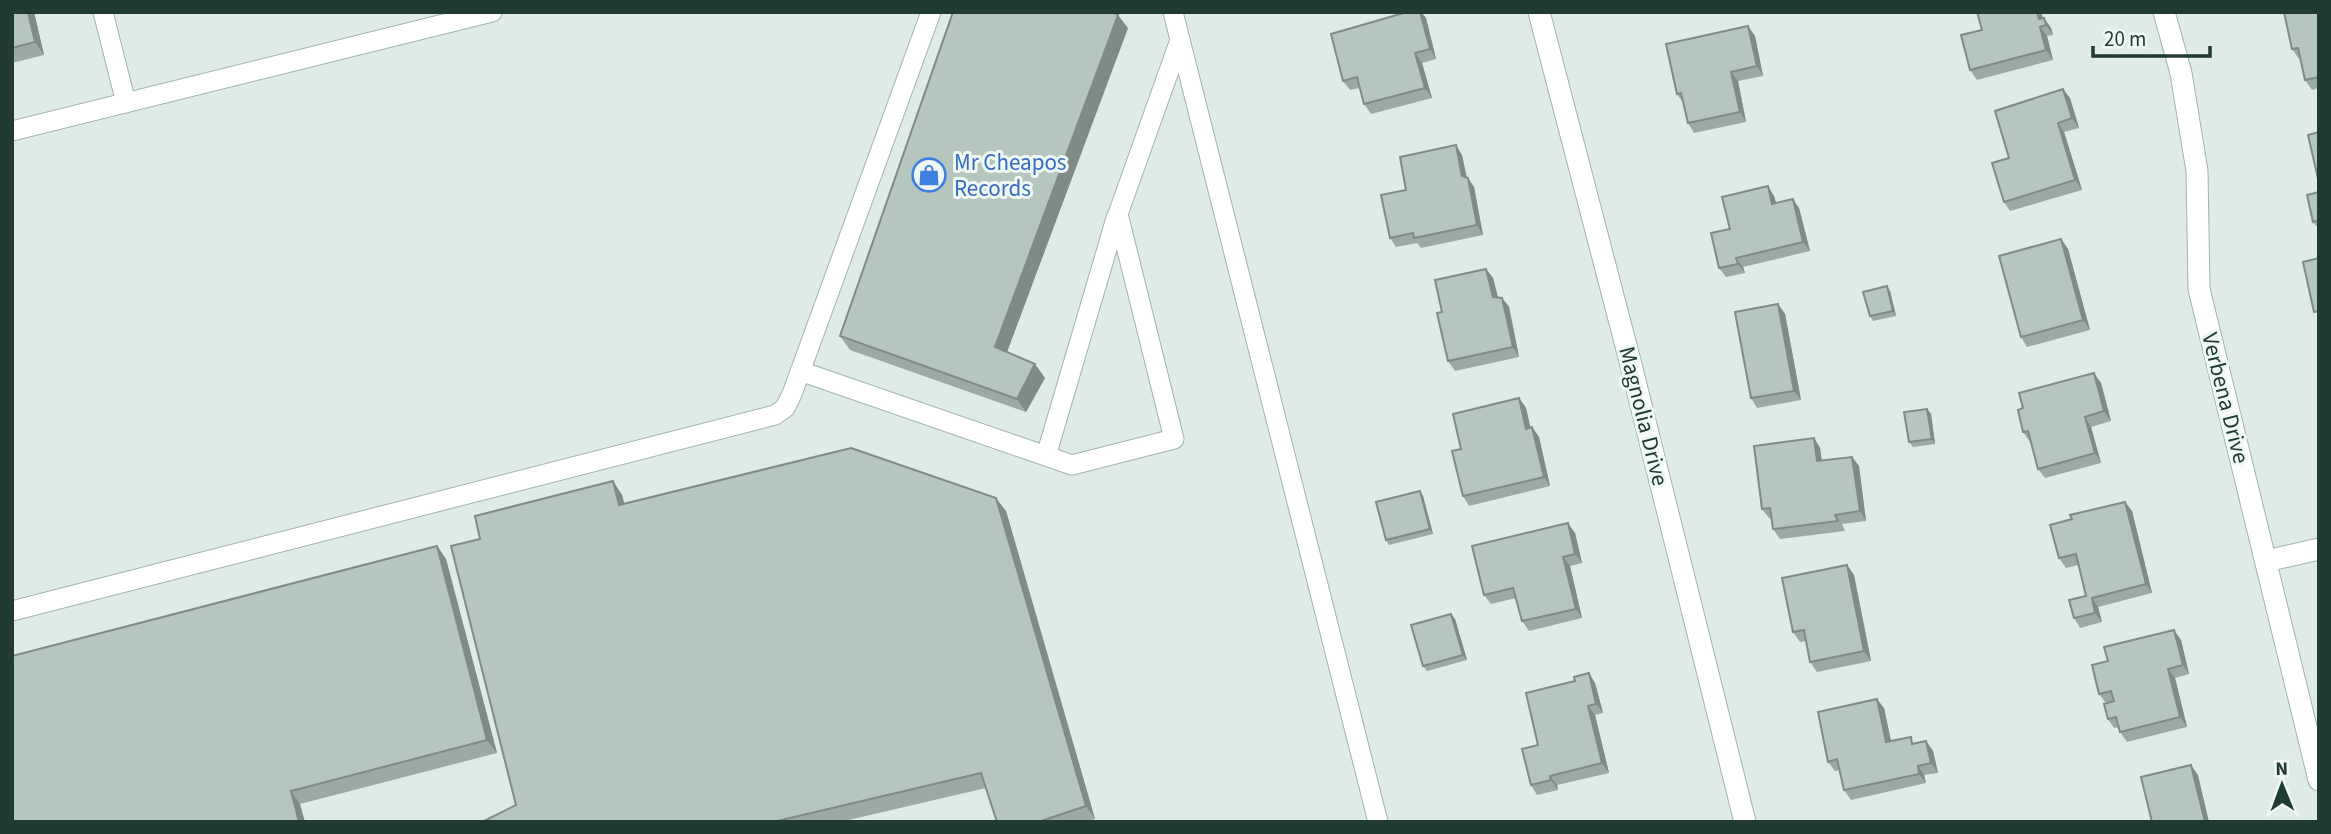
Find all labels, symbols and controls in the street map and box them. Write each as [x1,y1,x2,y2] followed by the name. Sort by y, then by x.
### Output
[2093,14,2210,58] scale bar
[2104,24,2146,54] text: 20 m
[954,146,1066,205] place label: Mr Cheapos Records
[910,156,948,194] shop icon: Mr Cheapos Records
[2193,329,2258,467] street label: Verbena Drive
[1610,343,1677,489] street label: Magnolia Drive
[2247,750,2317,820] north arrow
[2275,756,2288,783] text: N

